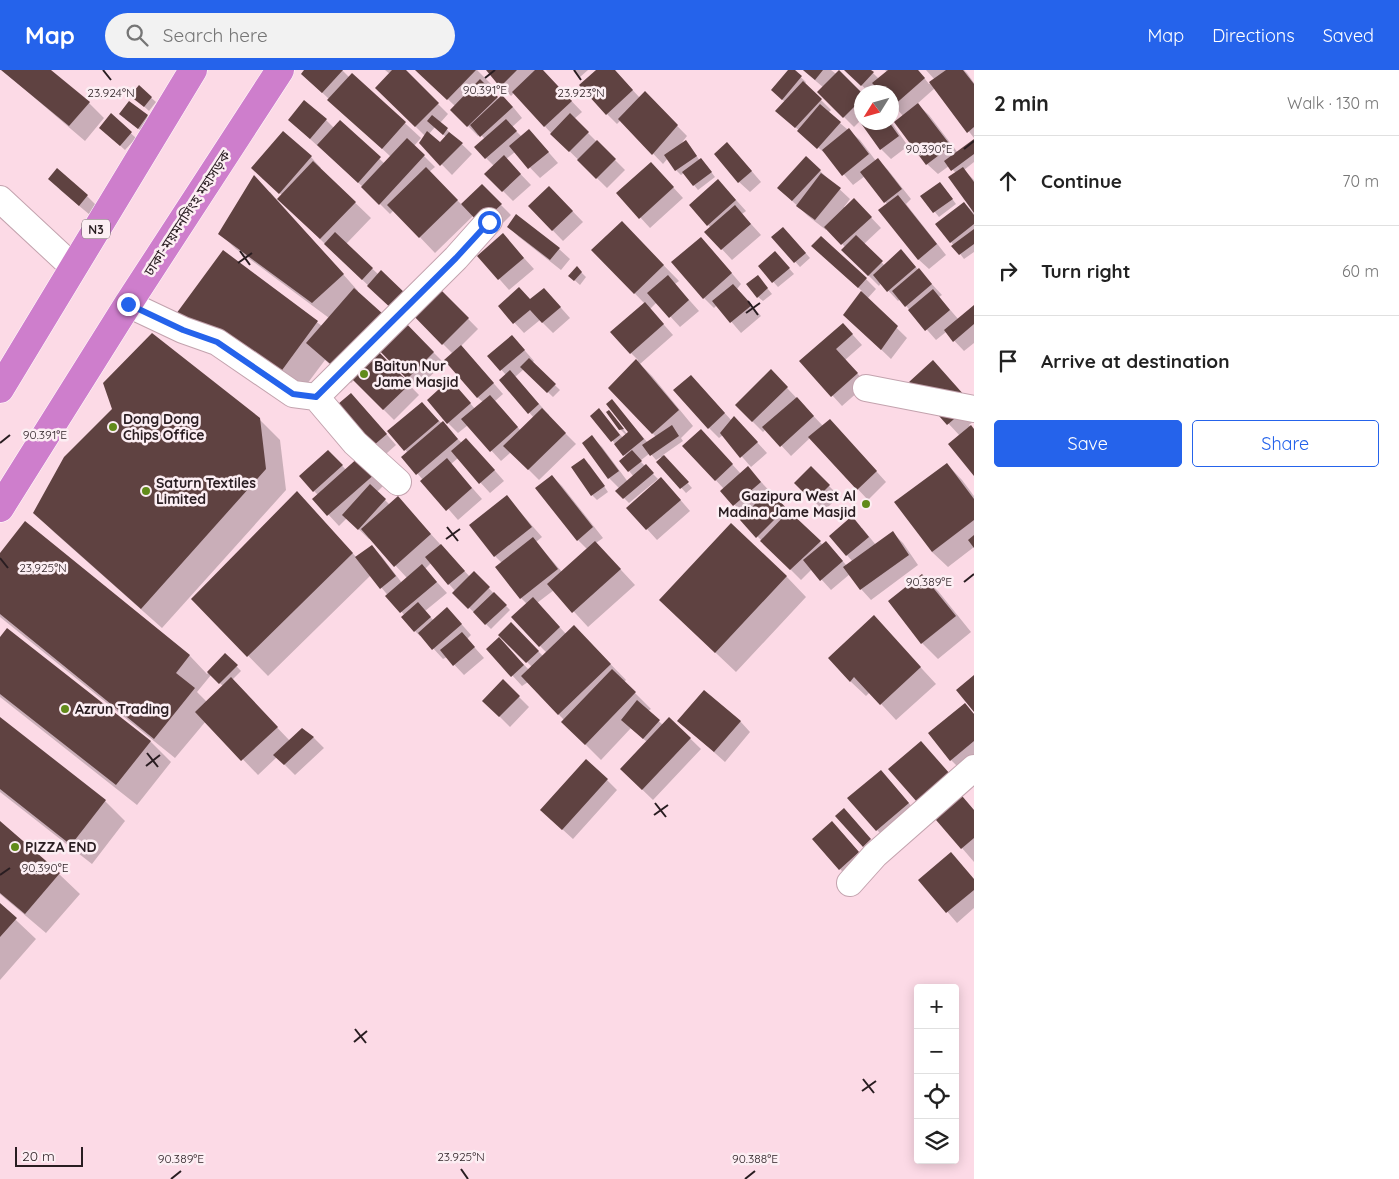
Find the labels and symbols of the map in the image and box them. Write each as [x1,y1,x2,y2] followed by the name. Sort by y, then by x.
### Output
[463,82,507,97] text: 90.391°E
[87,85,135,100] text: 23.924°N
[557,85,605,100] text: 23.923°N
[854,85,899,130] north arrow
[906,141,953,156] text: 90.390°E
[139,146,235,280] street label: ঢাকা-ময়মনসিংহ মহাসড়ক
[478,211,501,234] route start
[82,220,110,238] road number: N3
[117,293,140,316] route end
[374,357,459,391] place label: Baitun Nur Jame Masjid
[358,368,370,380] marker: Baitun Nur Jame Masjid
[123,410,204,444] place label: Dong Dong Chips Office
[107,421,119,433] marker: Dong Dong Chips Office
[23,427,67,442] text: 90.391°E
[156,474,256,508] place label: Saturn Textiles Limited
[140,485,152,497] marker: Saturn Textiles Limited
[718,487,856,521] place label: Gazipura West Al Madina Jame Masjid
[860,498,872,510] marker: Gazipura West Al Madina Jame Masjid
[19,560,67,575] text: 23.925°N
[906,574,952,589] text: 90.389°E
[75,700,169,718] place label: Azrun Trading
[59,703,71,715] marker: Azrun Trading
[25,838,97,856] place label: PIZZA END
[9,841,21,853] marker: PIZZA END
[22,860,69,875] text: 90.390°E
[15,1144,82,1167] scale bar
[437,1149,485,1164] text: 23.925°N
[158,1151,204,1166] text: 90.389°E
[732,1151,778,1166] text: 90.388°E

